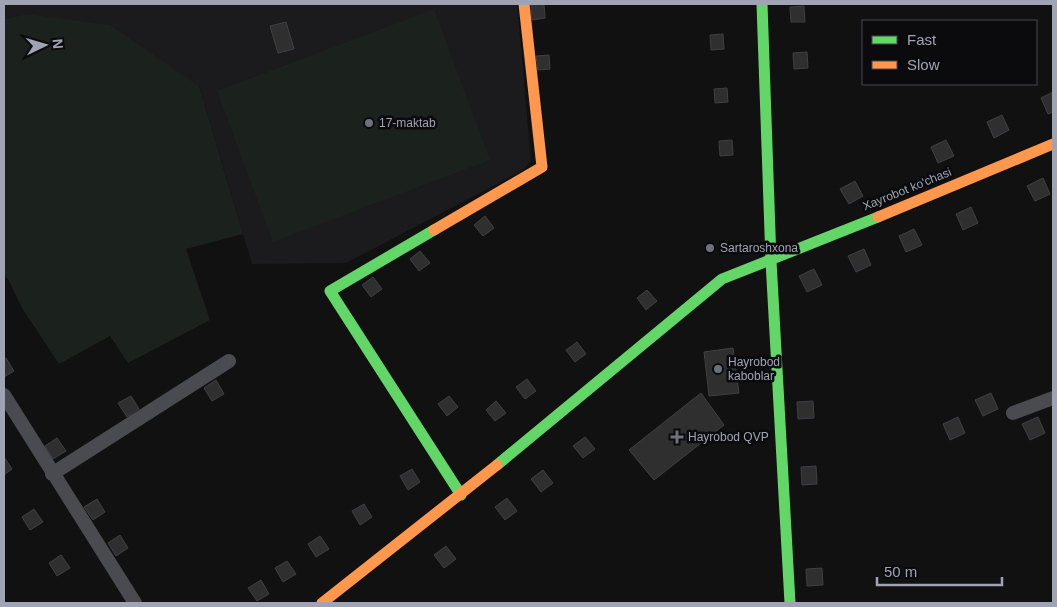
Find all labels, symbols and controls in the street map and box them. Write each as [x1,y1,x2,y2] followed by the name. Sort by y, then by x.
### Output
[20,20,70,70] north arrow
[862,20,1037,85] legend
[907,31,937,48] text: Fast
[50,38,66,50] text: N
[907,56,940,73] text: Slow
[379,116,436,130] place label: 17-maktab
[363,117,375,129] marker: 17-maktab
[861,165,953,213] street label: Xayrobot ko'chasi
[720,241,798,255] place label: Sartaroshxona
[704,242,716,254] marker: Sartaroshxona
[728,355,780,383] place label: Hayrobod kaboblar
[712,363,724,375] marker: Hayrobod kaboblar
[670,430,684,444] marker: Hayrobod QVP
[688,430,769,444] place label: Hayrobod QVP
[877,554,1002,586] scale bar
[884,563,917,580] text: 50 m

